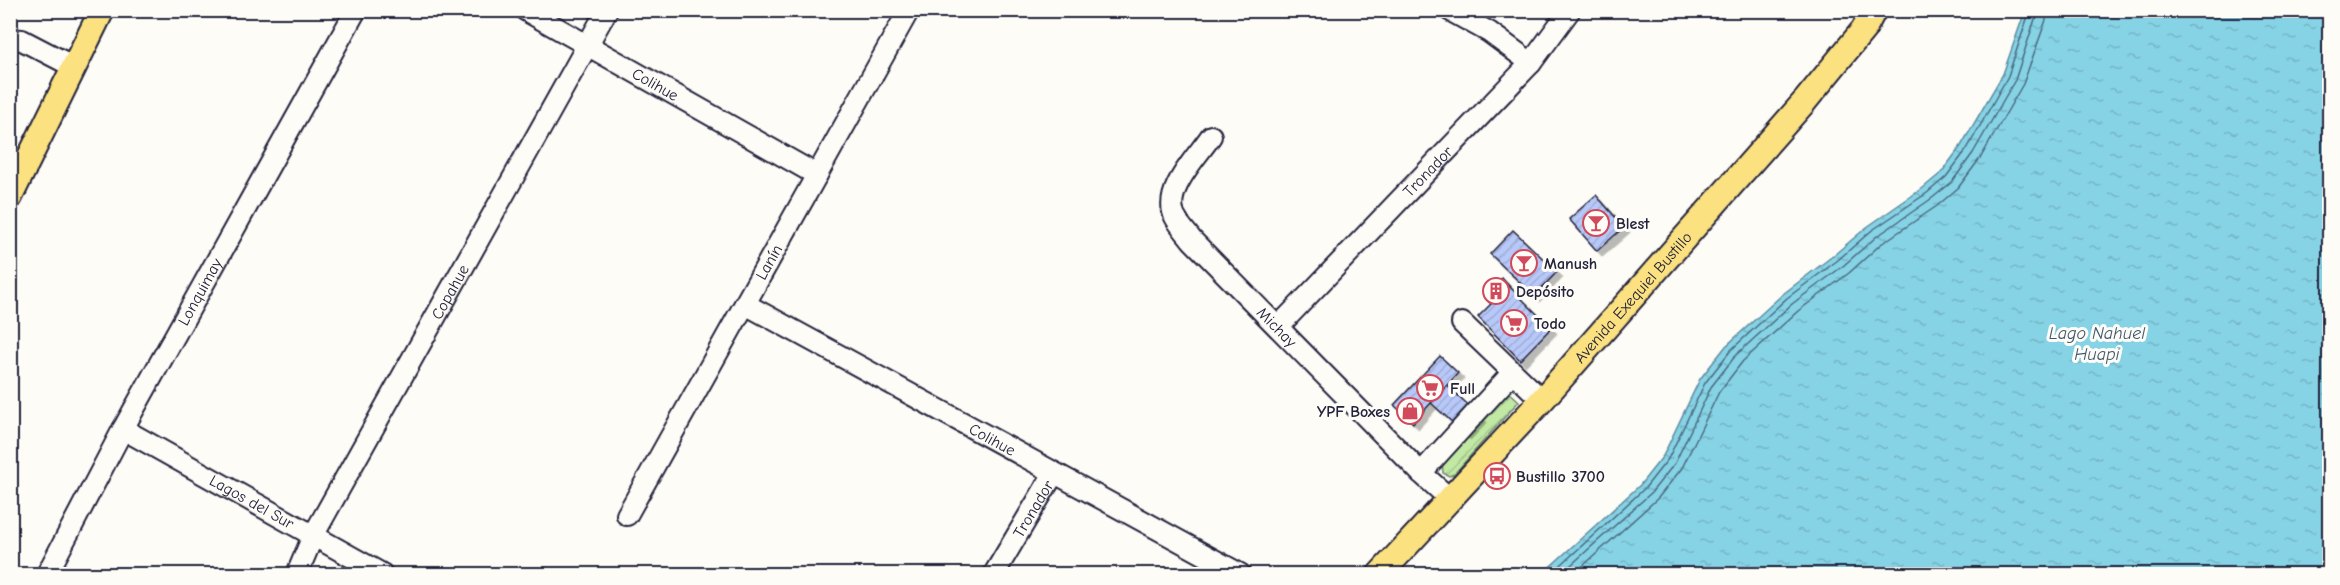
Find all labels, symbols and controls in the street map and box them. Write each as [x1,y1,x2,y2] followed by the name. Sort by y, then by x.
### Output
[629,64,681,105] street label: Colihue
[1400,142,1457,201] street label: Tronador
[1581,208,1611,238] bar icon: Blest
[1616,215,1650,233] place label: Blest
[1571,228,1696,367] street label: Avenida Exequiel Bustillo
[752,242,786,283] street label: Lanín
[1509,248,1539,278] bar icon: Manush
[175,255,227,329] street label: Lonquimay
[1544,255,1597,273] place label: Manush
[428,262,473,323] street label: Copahue
[1481,276,1511,306] building icon: Depósito
[1516,283,1574,301] place label: Depósito
[1253,304,1301,352] street label: Michay
[1499,308,1529,338] supermarket icon: Todo
[1534,315,1566,333] place label: Todo
[2049,323,2146,365] water label: Lago Nahuel Huapi
[1415,373,1445,403] supermarket icon: Full
[1450,380,1475,398] place label: Full
[1395,396,1425,426] shop icon: YPF Boxes
[1317,403,1390,421] place label: YPF Boxes
[966,420,1018,460] street label: Colihue
[1482,461,1512,491] bus stop icon: Bustillo 3700
[1516,468,1605,486] place label: Bustillo 3700
[206,471,297,533] street label: Lagos del Sur
[1010,477,1058,541] street label: Tronador

